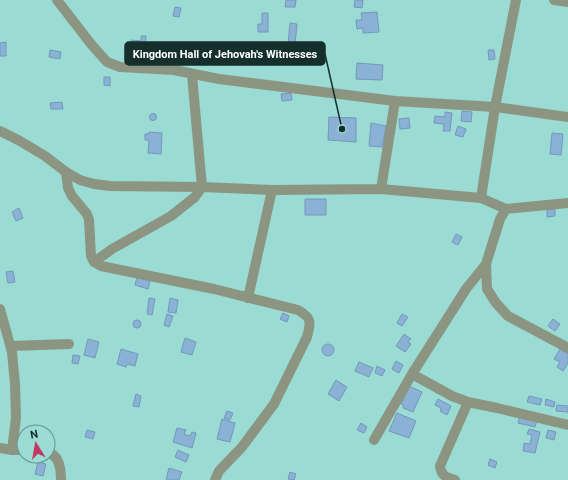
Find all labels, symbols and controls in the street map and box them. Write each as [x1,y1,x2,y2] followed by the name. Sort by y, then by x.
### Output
[125,42,325,65] callout: Kingdom Hall of Jehovah's Witnesses
[133,48,318,61] text: Kingdom Hall of Jehovah's Witnesses
[16,424,56,464] north arrow
[29,428,39,442] text: N

